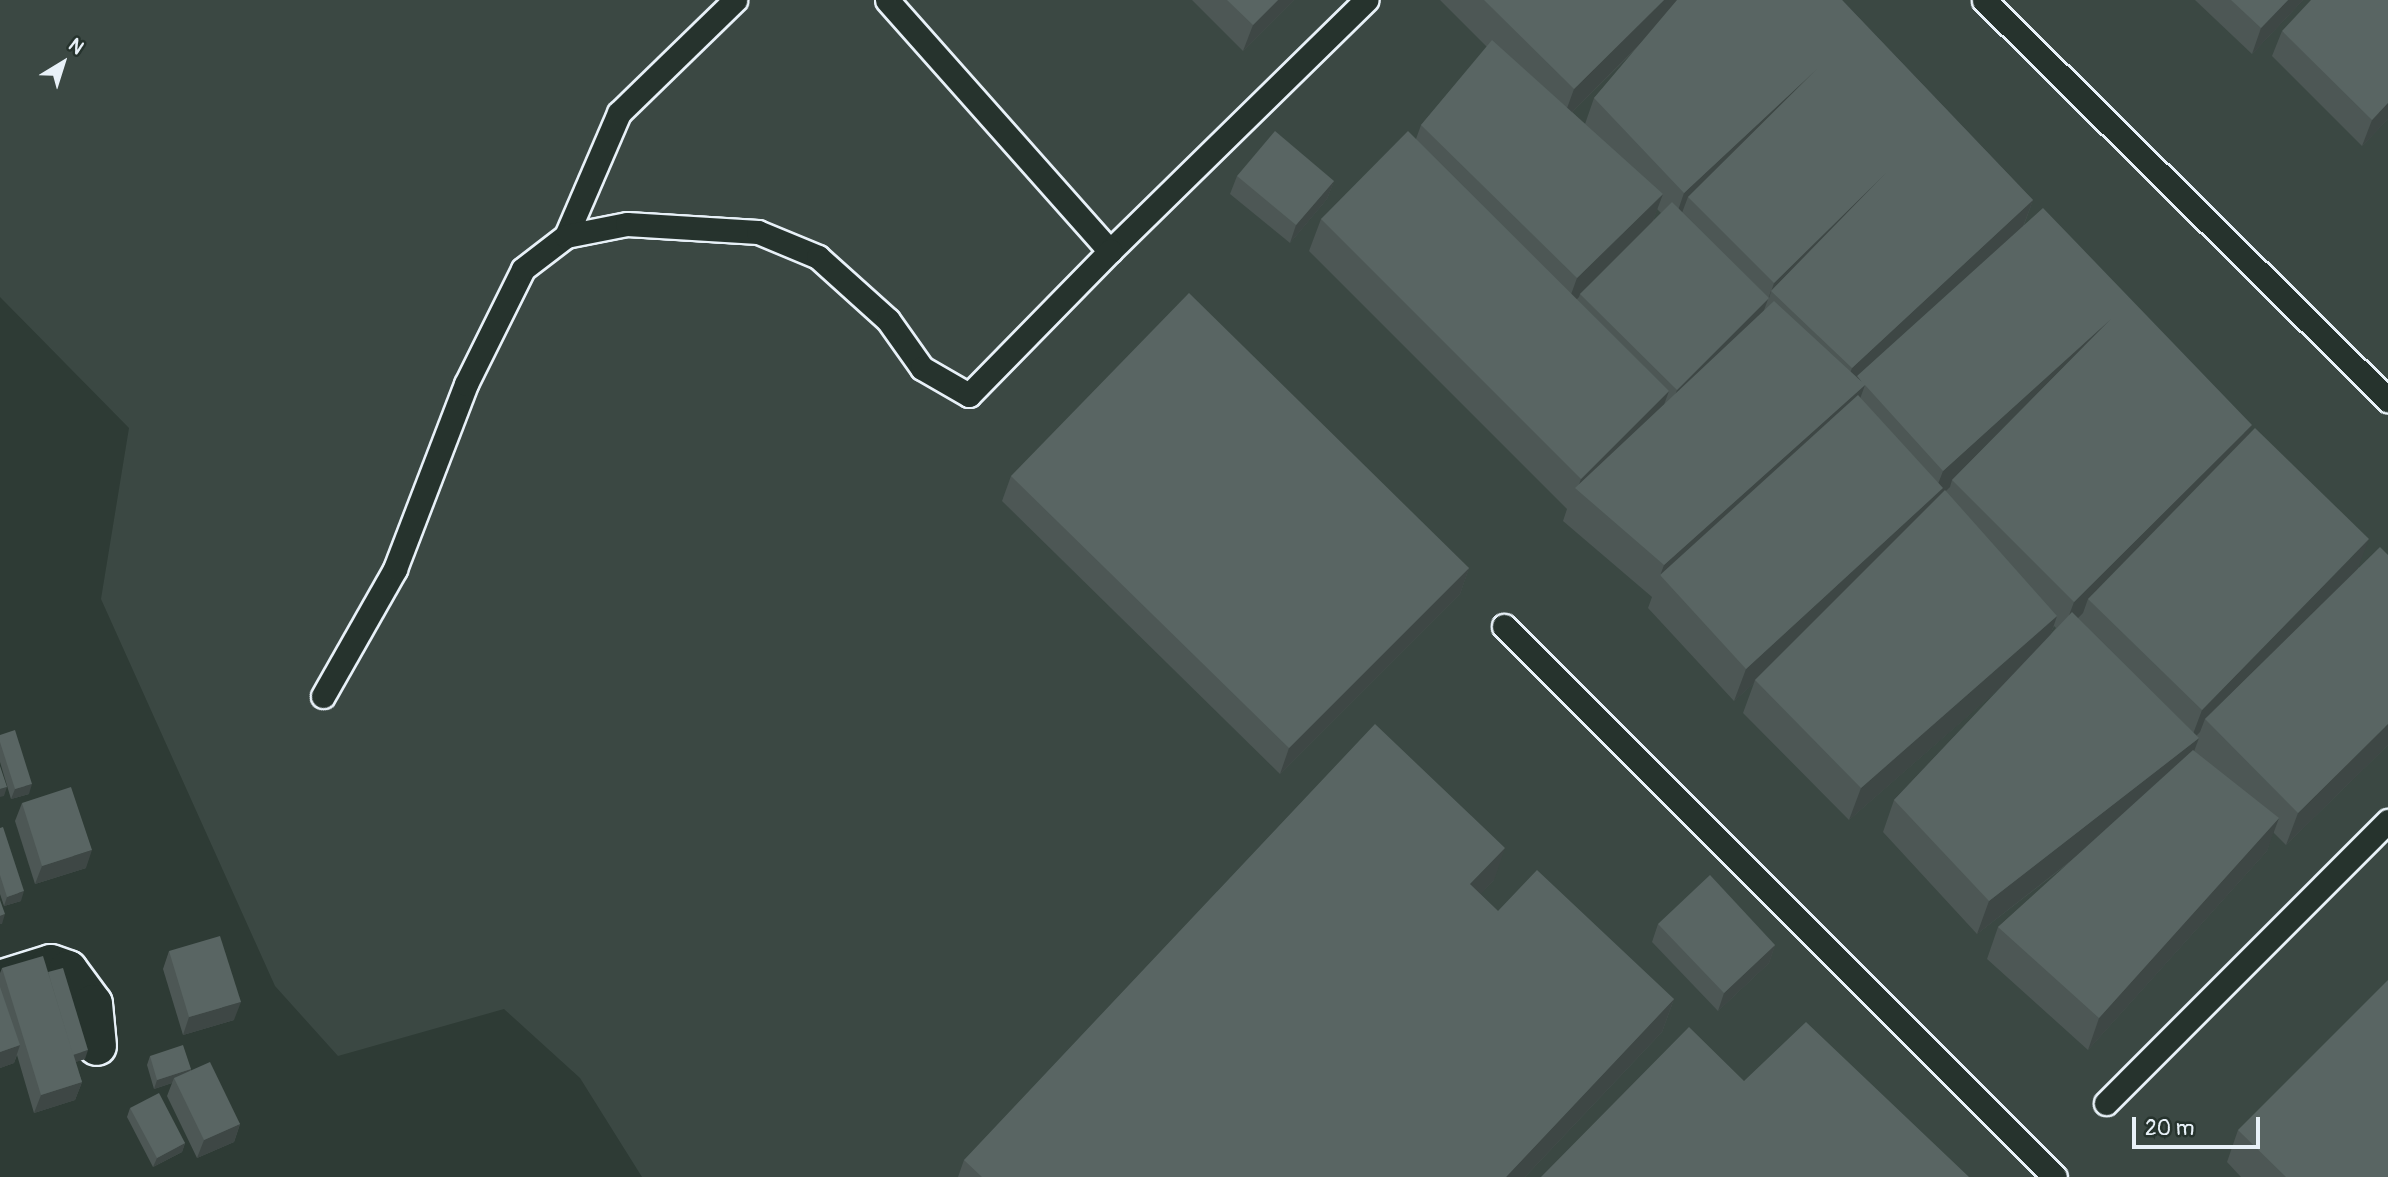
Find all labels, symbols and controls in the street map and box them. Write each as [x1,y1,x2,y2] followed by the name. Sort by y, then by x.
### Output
[28,28,98,98] north arrow
[63,33,88,60] text: N
[2136,1104,2264,1148] scale bar
[2145,1115,2194,1142] text: 20 m

